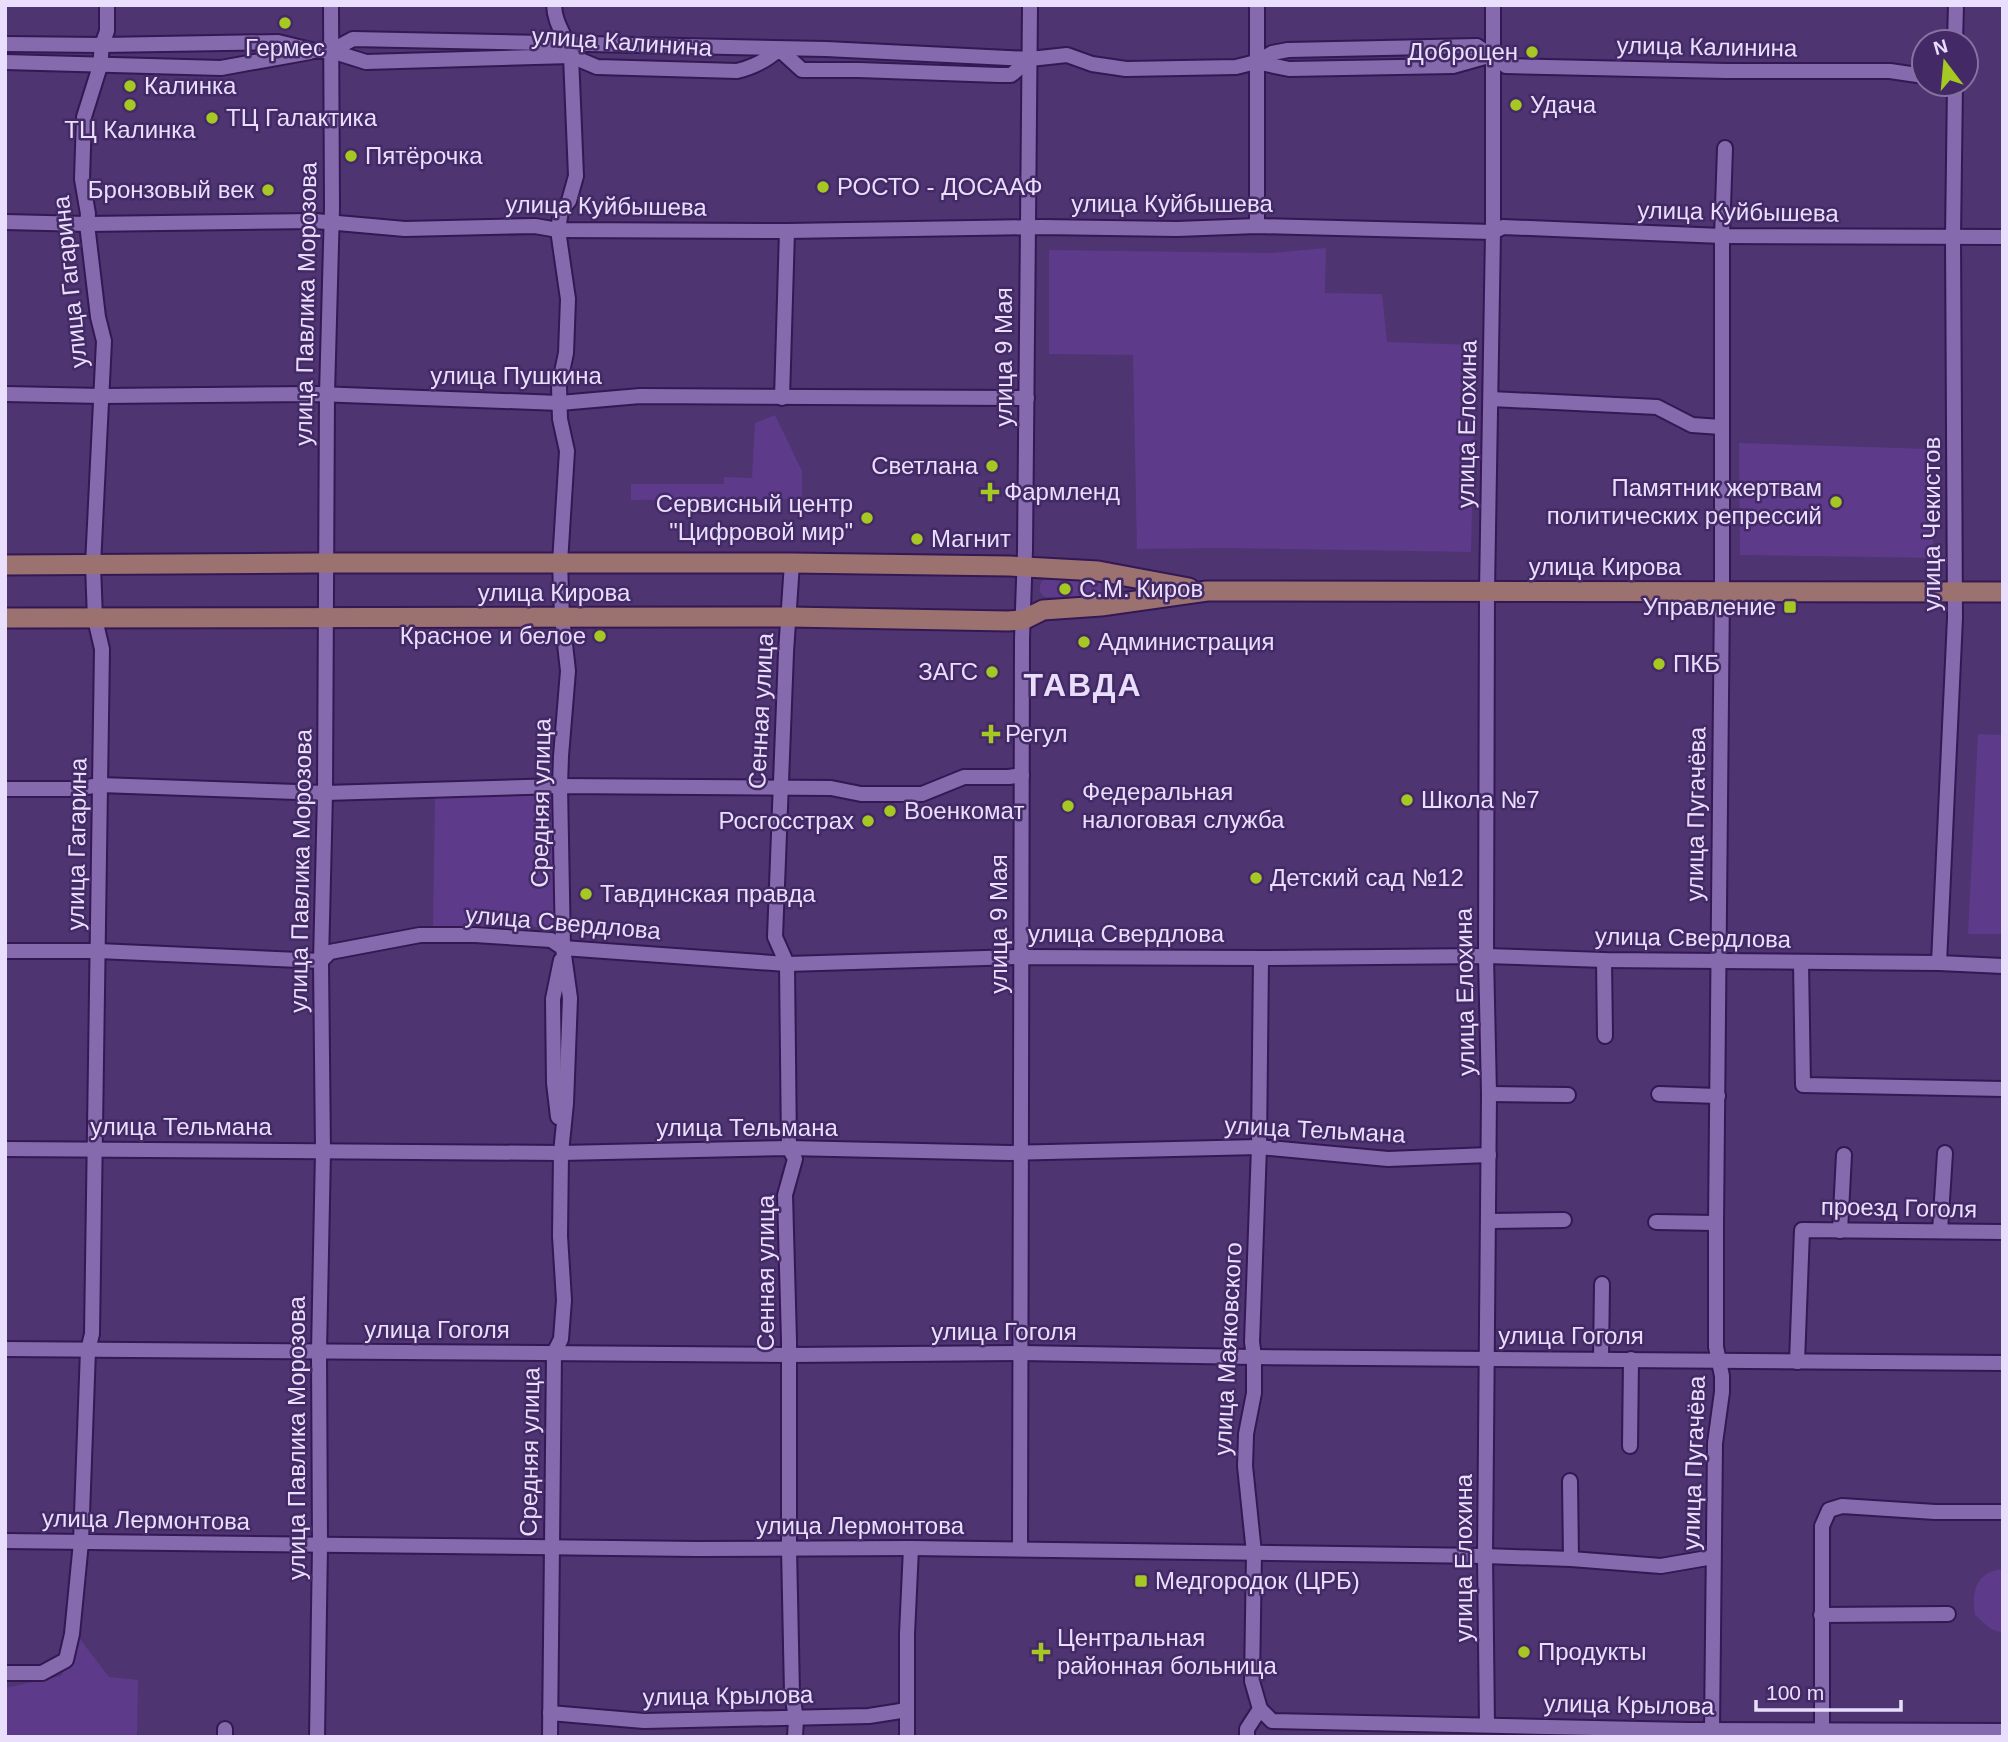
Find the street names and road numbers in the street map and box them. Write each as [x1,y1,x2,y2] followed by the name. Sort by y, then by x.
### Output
[531,22,714,61] street label: улица Калинина
[1616,31,1798,62] street label: улица Калинина
[290,161,321,446] street label: улица Павлика Морозова
[505,190,708,221] street label: улица Куйбышева
[1071,190,1273,217] street label: улица Куйбышева
[47,194,92,369] street label: улица Гагарина
[1637,196,1840,227] street label: улица Куйбышева
[990,287,1017,427] street label: улица 9 Мая
[1452,339,1481,508] street label: улица Елохина
[430,362,602,389] street label: улица Пушкина
[1918,437,1945,611] street label: улица Чекистов
[1529,553,1682,580] street label: улица Кирова
[478,579,631,606] street label: улица Кирова
[743,632,778,790] street label: Сенная улица
[526,717,555,888] street label: Средняя улица
[1680,726,1711,902] street label: улица Пугачёва
[285,728,316,1013] street label: улица Павлика Морозова
[61,757,92,931] street label: улица Гагарина
[985,854,1012,994] street label: улица 9 Мая
[464,901,663,945] street label: улица Свердлова
[1450,907,1479,1076] street label: улица Елохина
[1028,920,1225,947] street label: улица Свердлова
[1595,922,1792,953] street label: улица Свердлова
[1224,1111,1407,1148] street label: улица Тельмана
[90,1113,272,1140] street label: улица Тельмана
[656,1114,838,1141] street label: улица Тельмана
[1821,1193,1977,1222] street label: проезд Гоголя
[752,1194,779,1351] street label: Сенная улица
[1208,1242,1247,1456] street label: улица Маяковского
[283,1295,310,1580] street label: улица Павлика Морозова
[364,1316,510,1343] street label: улица Гоголя
[931,1318,1077,1345] street label: улица Гоголя
[1498,1322,1644,1349] street label: улица Гоголя
[515,1366,544,1537] street label: Средняя улица
[1677,1375,1710,1551] street label: улица Пугачёва
[1450,1473,1477,1642] street label: улица Елохина
[42,1504,251,1535] street label: улица Лермонтова
[756,1512,965,1539] street label: улица Лермонтова
[642,1681,814,1710] street label: улица Крылова
[1543,1690,1715,1719] street label: улица Крылова

